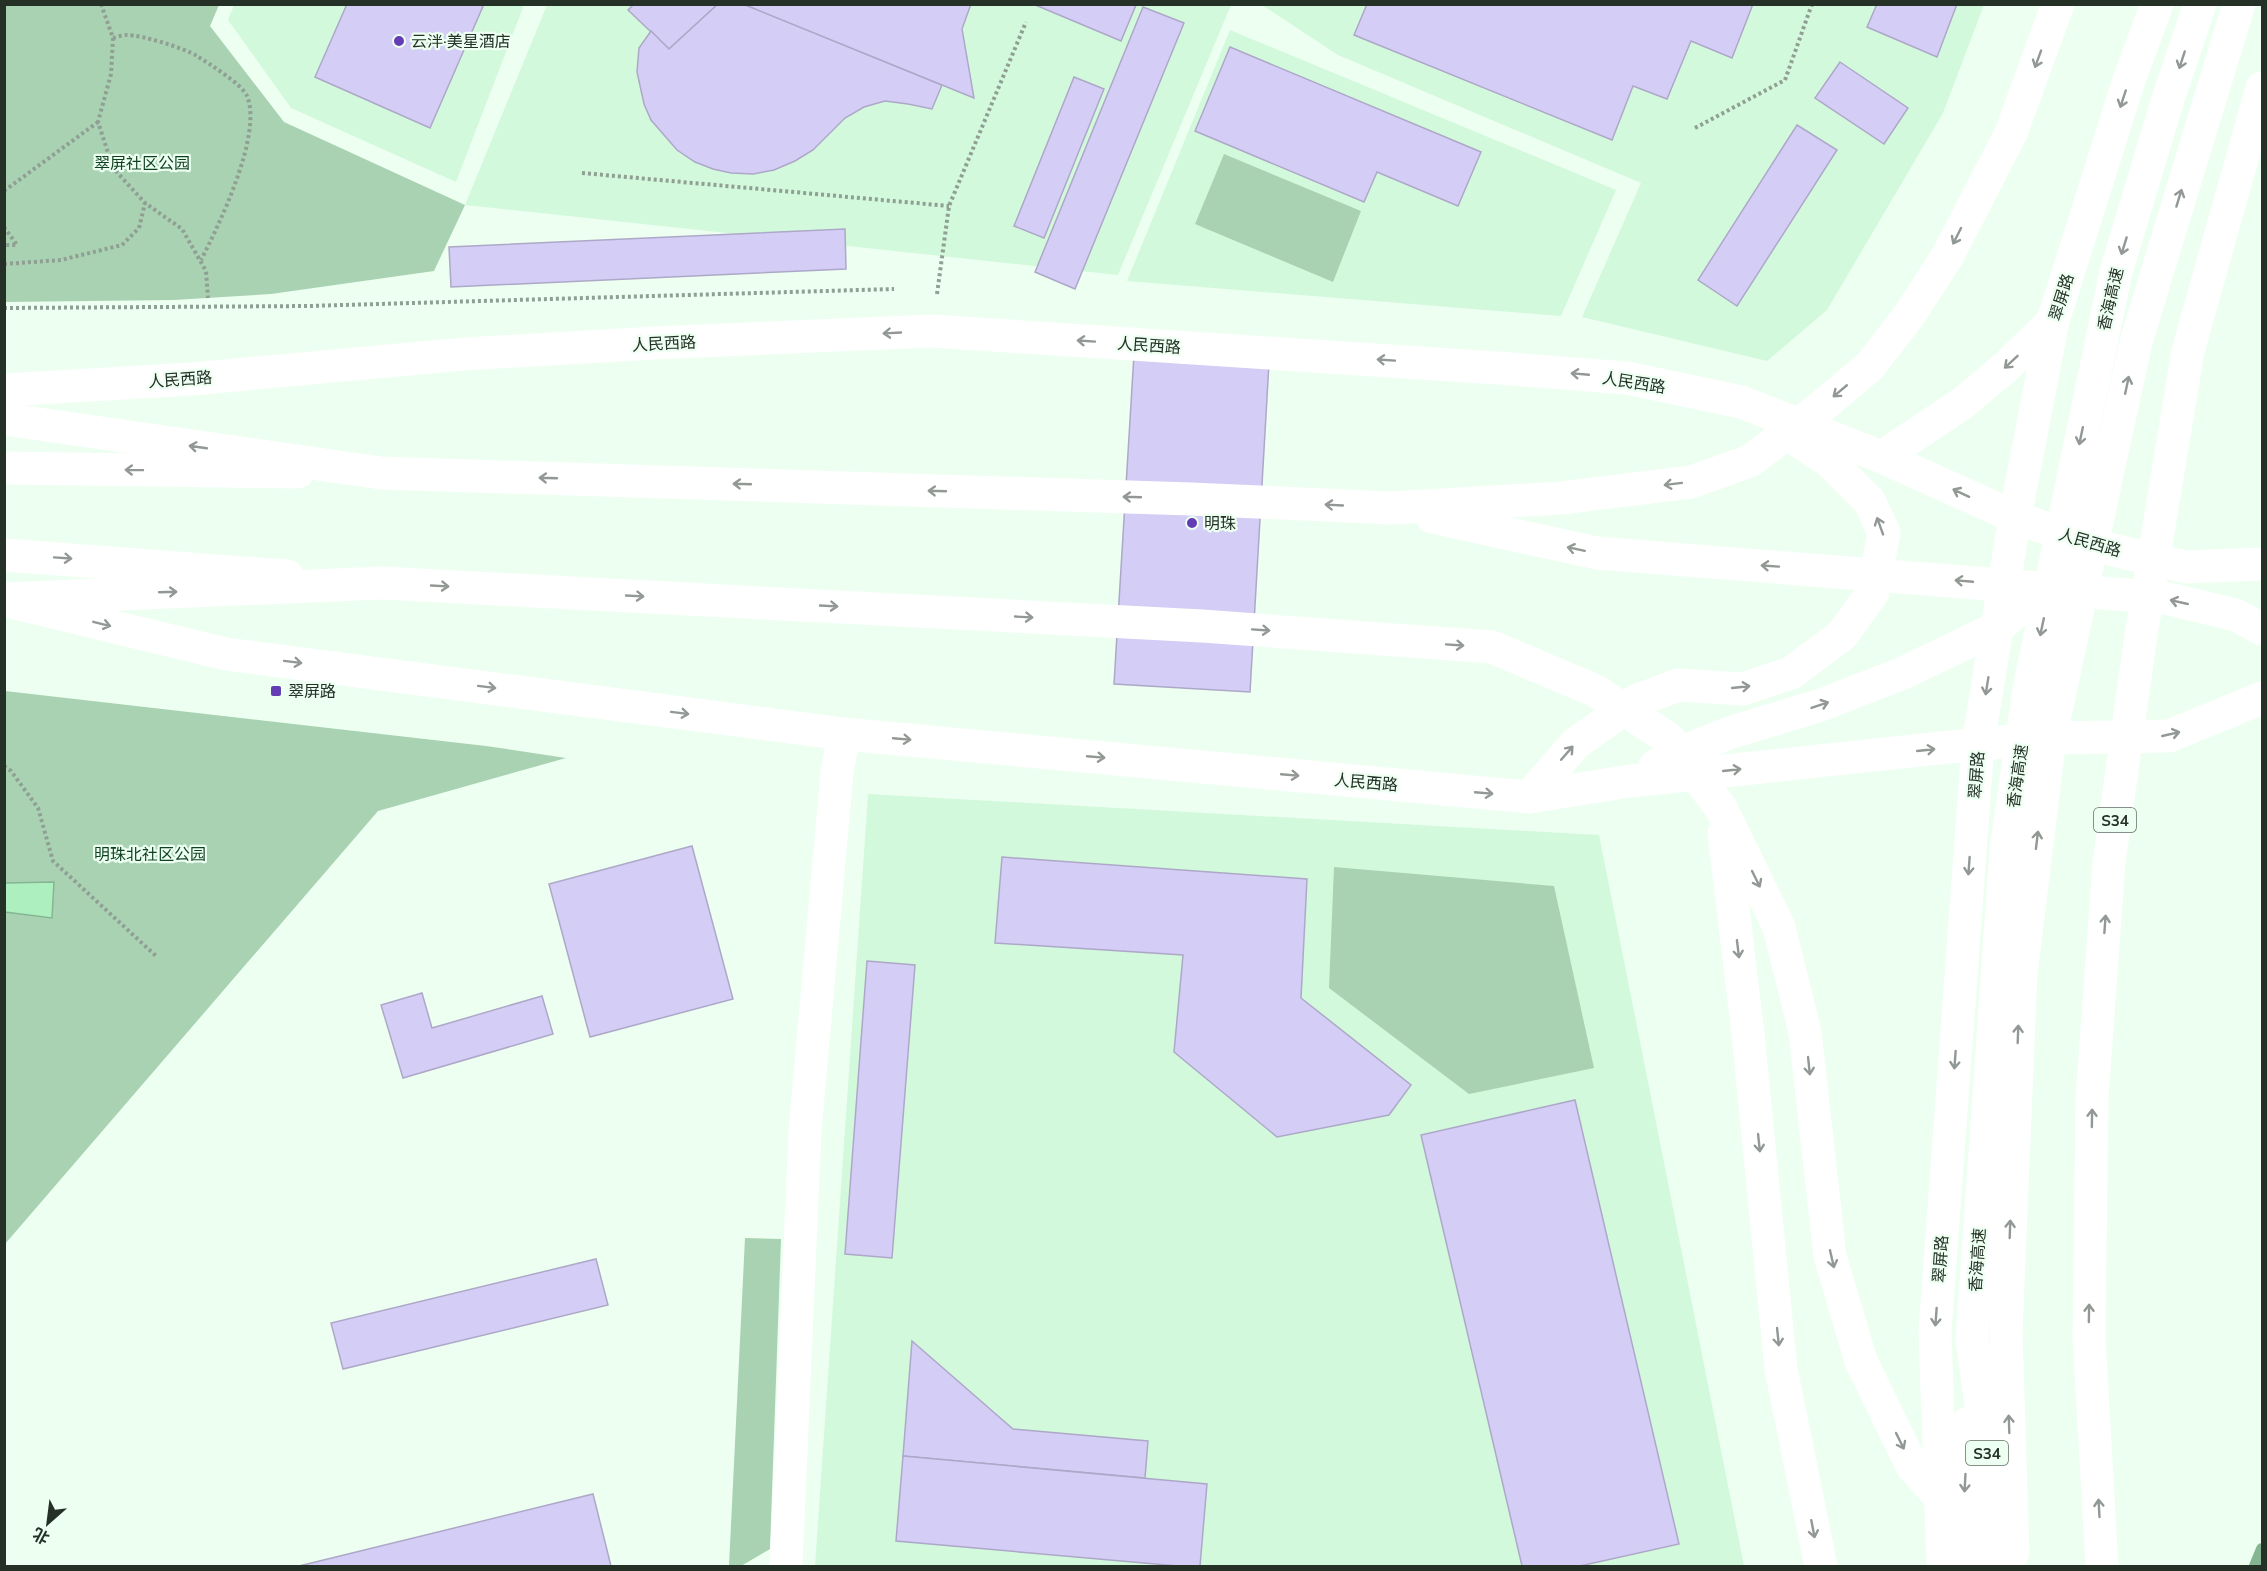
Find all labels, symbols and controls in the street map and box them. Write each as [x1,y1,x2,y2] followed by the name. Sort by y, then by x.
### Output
[411,31,511,51] place label: 云泮·美星酒店
[392,34,406,48] marker: 云泮·美星酒店
[2031,50,2042,68] one-way arrow
[2175,50,2186,69] one-way arrow
[2117,89,2128,108] one-way arrow
[94,153,190,173] park label: 翠屏社区公园
[2174,189,2185,208] one-way arrow
[1951,227,1962,245] one-way arrow
[2118,236,2129,255] one-way arrow
[2093,266,2127,332] street label: 香海高速
[2044,271,2078,323] street label: 翠屏路
[882,327,902,338] one-way arrow
[632,331,696,355] street label: 人民西路
[1116,333,1182,357] street label: 人民西路
[1077,335,1097,346] one-way arrow
[1376,355,1396,366] one-way arrow
[2004,355,2019,369] one-way arrow
[147,367,213,391] street label: 人民西路
[1601,367,1667,397] street label: 人民西路
[1571,368,1590,379] one-way arrow
[2121,376,2133,395] one-way arrow
[1833,384,1848,398] one-way arrow
[2075,426,2086,446] one-way arrow
[189,441,209,452] one-way arrow
[124,464,144,476] one-way arrow
[538,472,558,484] one-way arrow
[733,479,753,490] one-way arrow
[1664,479,1683,490] one-way arrow
[928,485,948,496] one-way arrow
[1953,487,1971,498] one-way arrow
[1123,491,1143,503] one-way arrow
[1325,500,1344,511] one-way arrow
[1204,513,1236,533] place label: 明珠
[1185,516,1199,530] marker: 明珠
[1873,517,1884,536] one-way arrow
[2056,524,2124,560] street label: 人民西路
[1567,542,1586,554] one-way arrow
[52,553,72,564] one-way arrow
[1760,561,1780,572] one-way arrow
[1955,575,1975,586] one-way arrow
[429,581,449,592] one-way arrow
[157,587,177,598] one-way arrow
[624,591,644,602] one-way arrow
[2170,595,2189,607] one-way arrow
[819,601,839,612] one-way arrow
[1014,611,1034,622] one-way arrow
[2035,618,2047,637] one-way arrow
[92,619,111,631] one-way arrow
[1250,625,1270,636] one-way arrow
[1445,639,1465,650] one-way arrow
[283,657,303,668] one-way arrow
[1982,676,1993,695] one-way arrow
[288,681,336,701] place label: 翠屏路
[1731,681,1750,692] one-way arrow
[476,682,496,693] one-way arrow
[269,684,283,698] marker: 翠屏路
[1810,698,1828,709] one-way arrow
[670,707,689,718] one-way arrow
[2161,727,2180,739] one-way arrow
[891,734,911,745] one-way arrow
[2003,743,2031,809] street label: 香海高速
[1916,744,1936,755] one-way arrow
[1560,746,1574,761] one-way arrow
[1964,750,1988,800] street label: 翠屏路
[1086,752,1105,763] one-way arrow
[1722,765,1742,776] one-way arrow
[1333,769,1399,795] street label: 人民西路
[1280,770,1300,781] one-way arrow
[1474,788,1494,799] one-way arrow
[2094,808,2136,832] road number: S34
[2032,831,2043,851] one-way arrow
[94,844,206,864] park label: 明珠北社区公园
[1963,855,1974,875] one-way arrow
[1750,870,1762,888] one-way arrow
[2100,914,2111,934] one-way arrow
[1733,939,1744,959] one-way arrow
[2013,1025,2024,1045] one-way arrow
[1949,1050,1960,1070] one-way arrow
[1804,1055,1815,1075] one-way arrow
[2086,1109,2097,1129] one-way arrow
[1754,1133,1765,1153] one-way arrow
[2005,1220,2016,1240] one-way arrow
[1965,1227,1989,1293] street label: 香海高速
[1928,1234,1952,1284] street label: 翠屏路
[1826,1249,1838,1268] one-way arrow
[2083,1304,2095,1324] one-way arrow
[1930,1307,1941,1327] one-way arrow
[1773,1327,1784,1347] one-way arrow
[2003,1415,2014,1435] one-way arrow
[1894,1432,1906,1450] one-way arrow
[1966,1441,2008,1465] road number: S34
[1960,1472,1971,1492] one-way arrow
[18,1493,78,1553] north arrow
[2093,1499,2104,1519] one-way arrow
[1808,1519,1819,1538] one-way arrow
[29,1524,53,1549] text: 北

